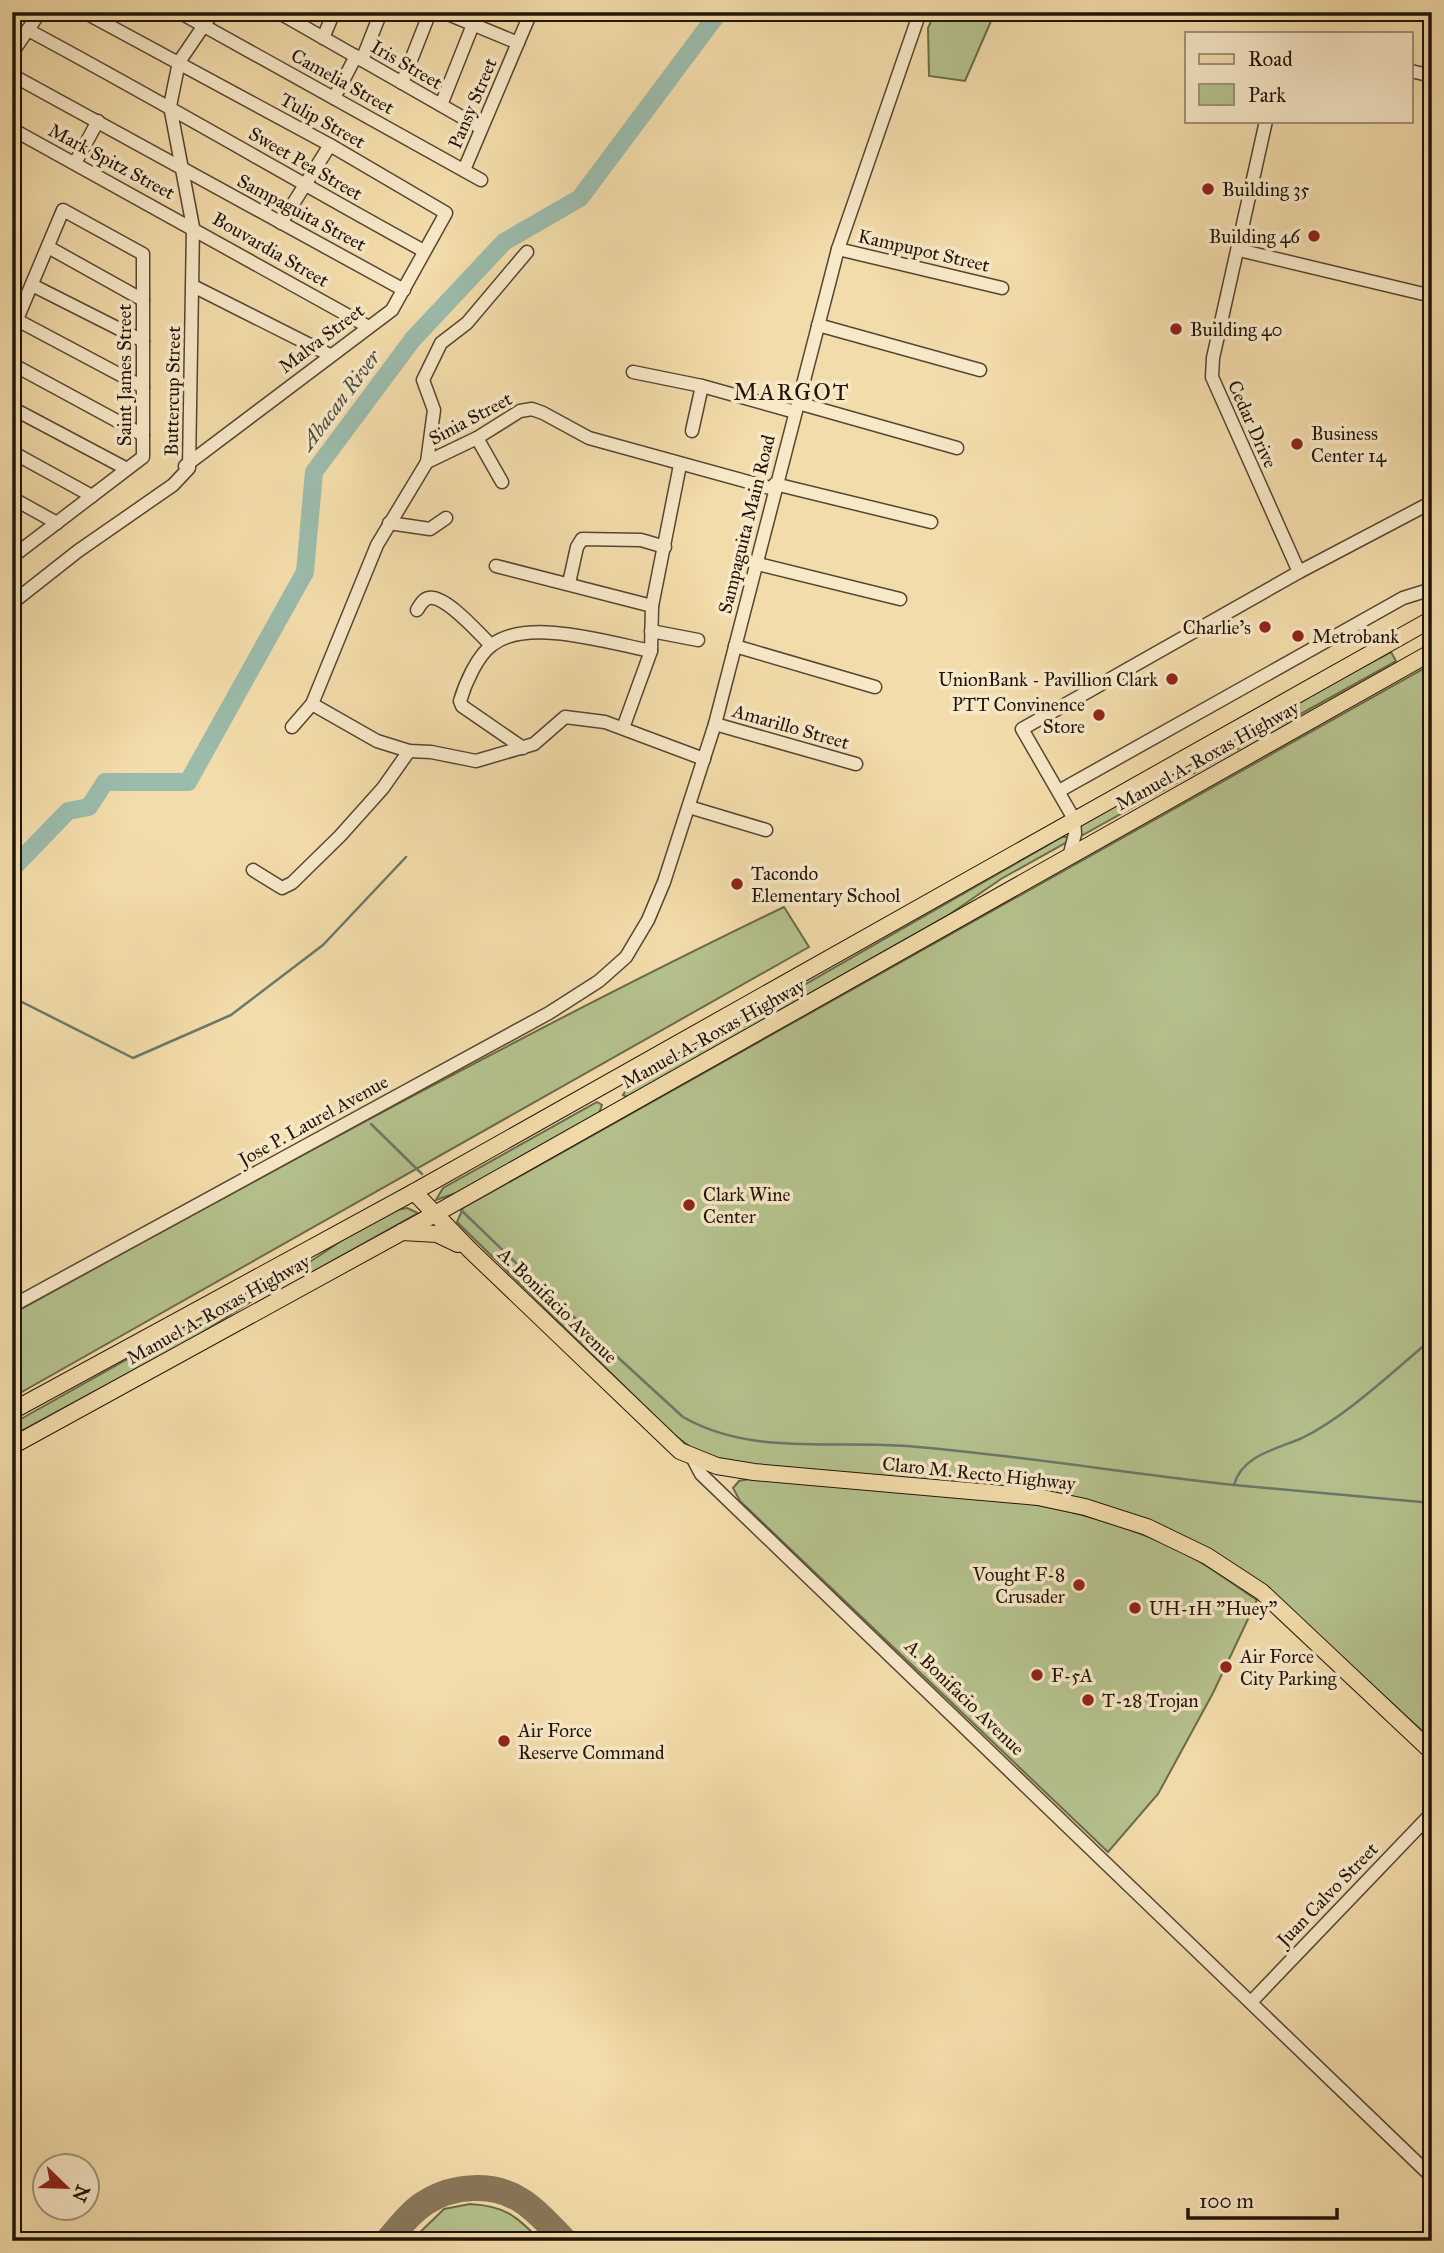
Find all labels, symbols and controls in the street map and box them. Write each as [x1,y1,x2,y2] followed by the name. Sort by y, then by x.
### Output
[1185,32,1412,122] legend
[367,35,447,94] street label: Iris Street
[287,44,399,119] street label: Camelia Street
[1248,46,1293,72] text: Road
[443,54,502,152] street label: Pansy Street
[1248,82,1286,108] text: Park
[276,88,370,153] street label: Tulip Street
[45,118,179,205] street label: Mark Spitz Street
[245,122,367,205] street label: Sweet Pea Street
[233,169,370,257] street label: Sampaguita Street
[1222,178,1310,202] place label: Building 35
[1200,181,1216,197] marker: Building 35
[208,207,333,292] street label: Bouvardia Street
[856,224,992,277] street label: Kampupot Street
[1209,225,1301,249] place label: Building 46
[1306,228,1322,244] marker: Building 46
[274,299,369,378] street label: Malva Street
[113,303,137,446] street label: Saint James Street
[1190,318,1283,342] place label: Building 40
[1168,321,1184,337] marker: Building 40
[160,326,185,456] street label: Buttercup Street
[293,344,387,457] water label: Abacan River
[1223,377,1282,472] street label: Cedar Drive
[734,378,850,406] district label: MARGOT
[425,387,516,450] street label: Sinia Street
[1311,422,1386,467] place label: Business Center 14
[713,432,781,616] street label: Sampaguita Main Road
[1289,436,1305,452] marker: Business Center 14
[1183,616,1251,639] place label: Charlie's
[1257,619,1273,635] marker: Charlie's
[1312,625,1399,648] place label: Metrobank
[1290,628,1306,644] marker: Metrobank
[938,668,1158,691] place label: UnionBank - Pavillion Clark
[1164,671,1180,687] marker: UnionBank - Pavillion Clark
[952,693,1085,738] place label: PTT Convinence Store
[1112,695,1304,816] street label: Manuel A. Roxas Highway
[729,699,852,754] street label: Amarillo Street
[1091,707,1107,723] marker: PTT Convinence Store
[751,862,901,907] place label: Tacondo Elementary School
[729,876,745,892] marker: Tacondo Elementary School
[618,973,810,1094] street label: Manuel A. Roxas Highway
[233,1070,393,1173] street label: Jose P. Laurel Avenue
[703,1183,791,1228] place label: Clark Wine Center
[681,1197,697,1213] marker: Clark Wine Center
[492,1242,622,1368] street label: A. Bonifacio Avenue
[123,1249,315,1370] street label: Manuel A. Roxas Highway
[881,1452,1078,1496] street label: Claro M. Recto Highway
[972,1563,1066,1608] place label: Vought F-8 Crusader
[1071,1577,1087,1593] marker: Vought F-8 Crusader
[1149,1597,1278,1620] place label: UH-1H "Huey"
[1127,1600,1143,1616] marker: UH-1H "Huey"
[899,1634,1029,1760] street label: A. Bonifacio Avenue
[1239,1645,1337,1691] place label: Air Force City Parking
[1218,1659,1234,1675] marker: Air Force City Parking
[1051,1664,1093,1687] place label: F-5A
[1029,1667,1045,1683] marker: F-5A
[1102,1689,1199,1712] place label: T-28 Trojan
[1080,1692,1096,1708] marker: T-28 Trojan
[517,1719,665,1764] place label: Air Force Reserve Command
[496,1733,512,1749] marker: Air Force Reserve Command
[1271,1837,1384,1953] street label: Juan Calvo Street
[32,2152,102,2222] north arrow
[1188,2176,1337,2220] scale bar
[67,2182,95,2205] text: N
[1199,2188,1254,2214] text: 100 m

